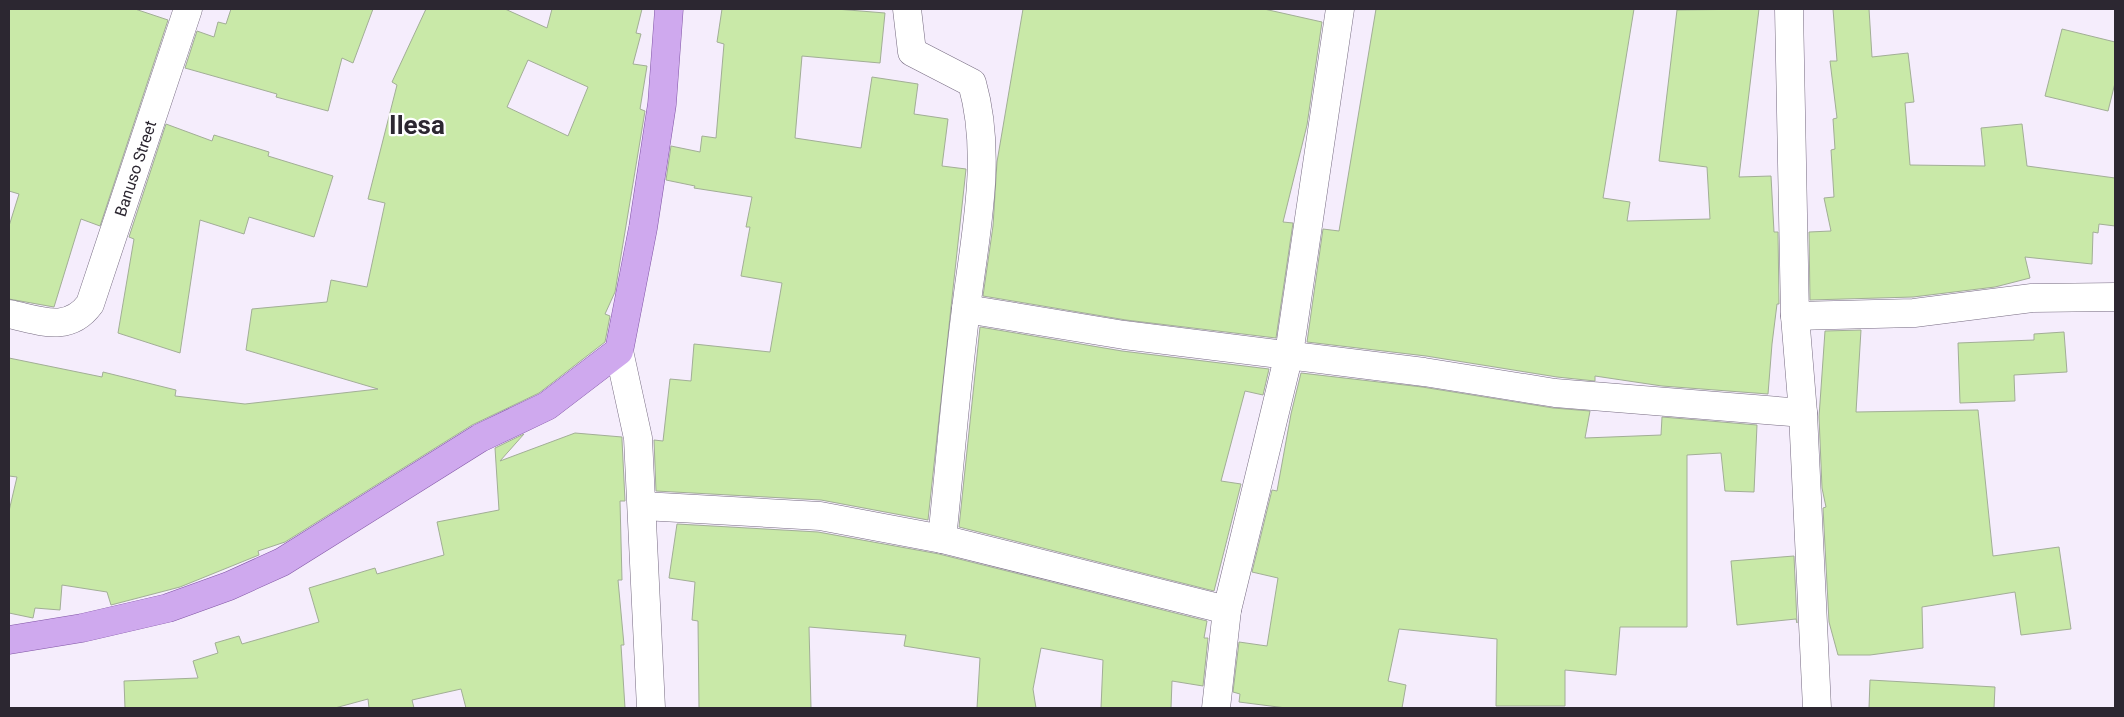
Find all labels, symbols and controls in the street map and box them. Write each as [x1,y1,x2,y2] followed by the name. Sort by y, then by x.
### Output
[389,110,445,140] district label: Ilesa
[111,118,160,219] street label: Banuso Street

